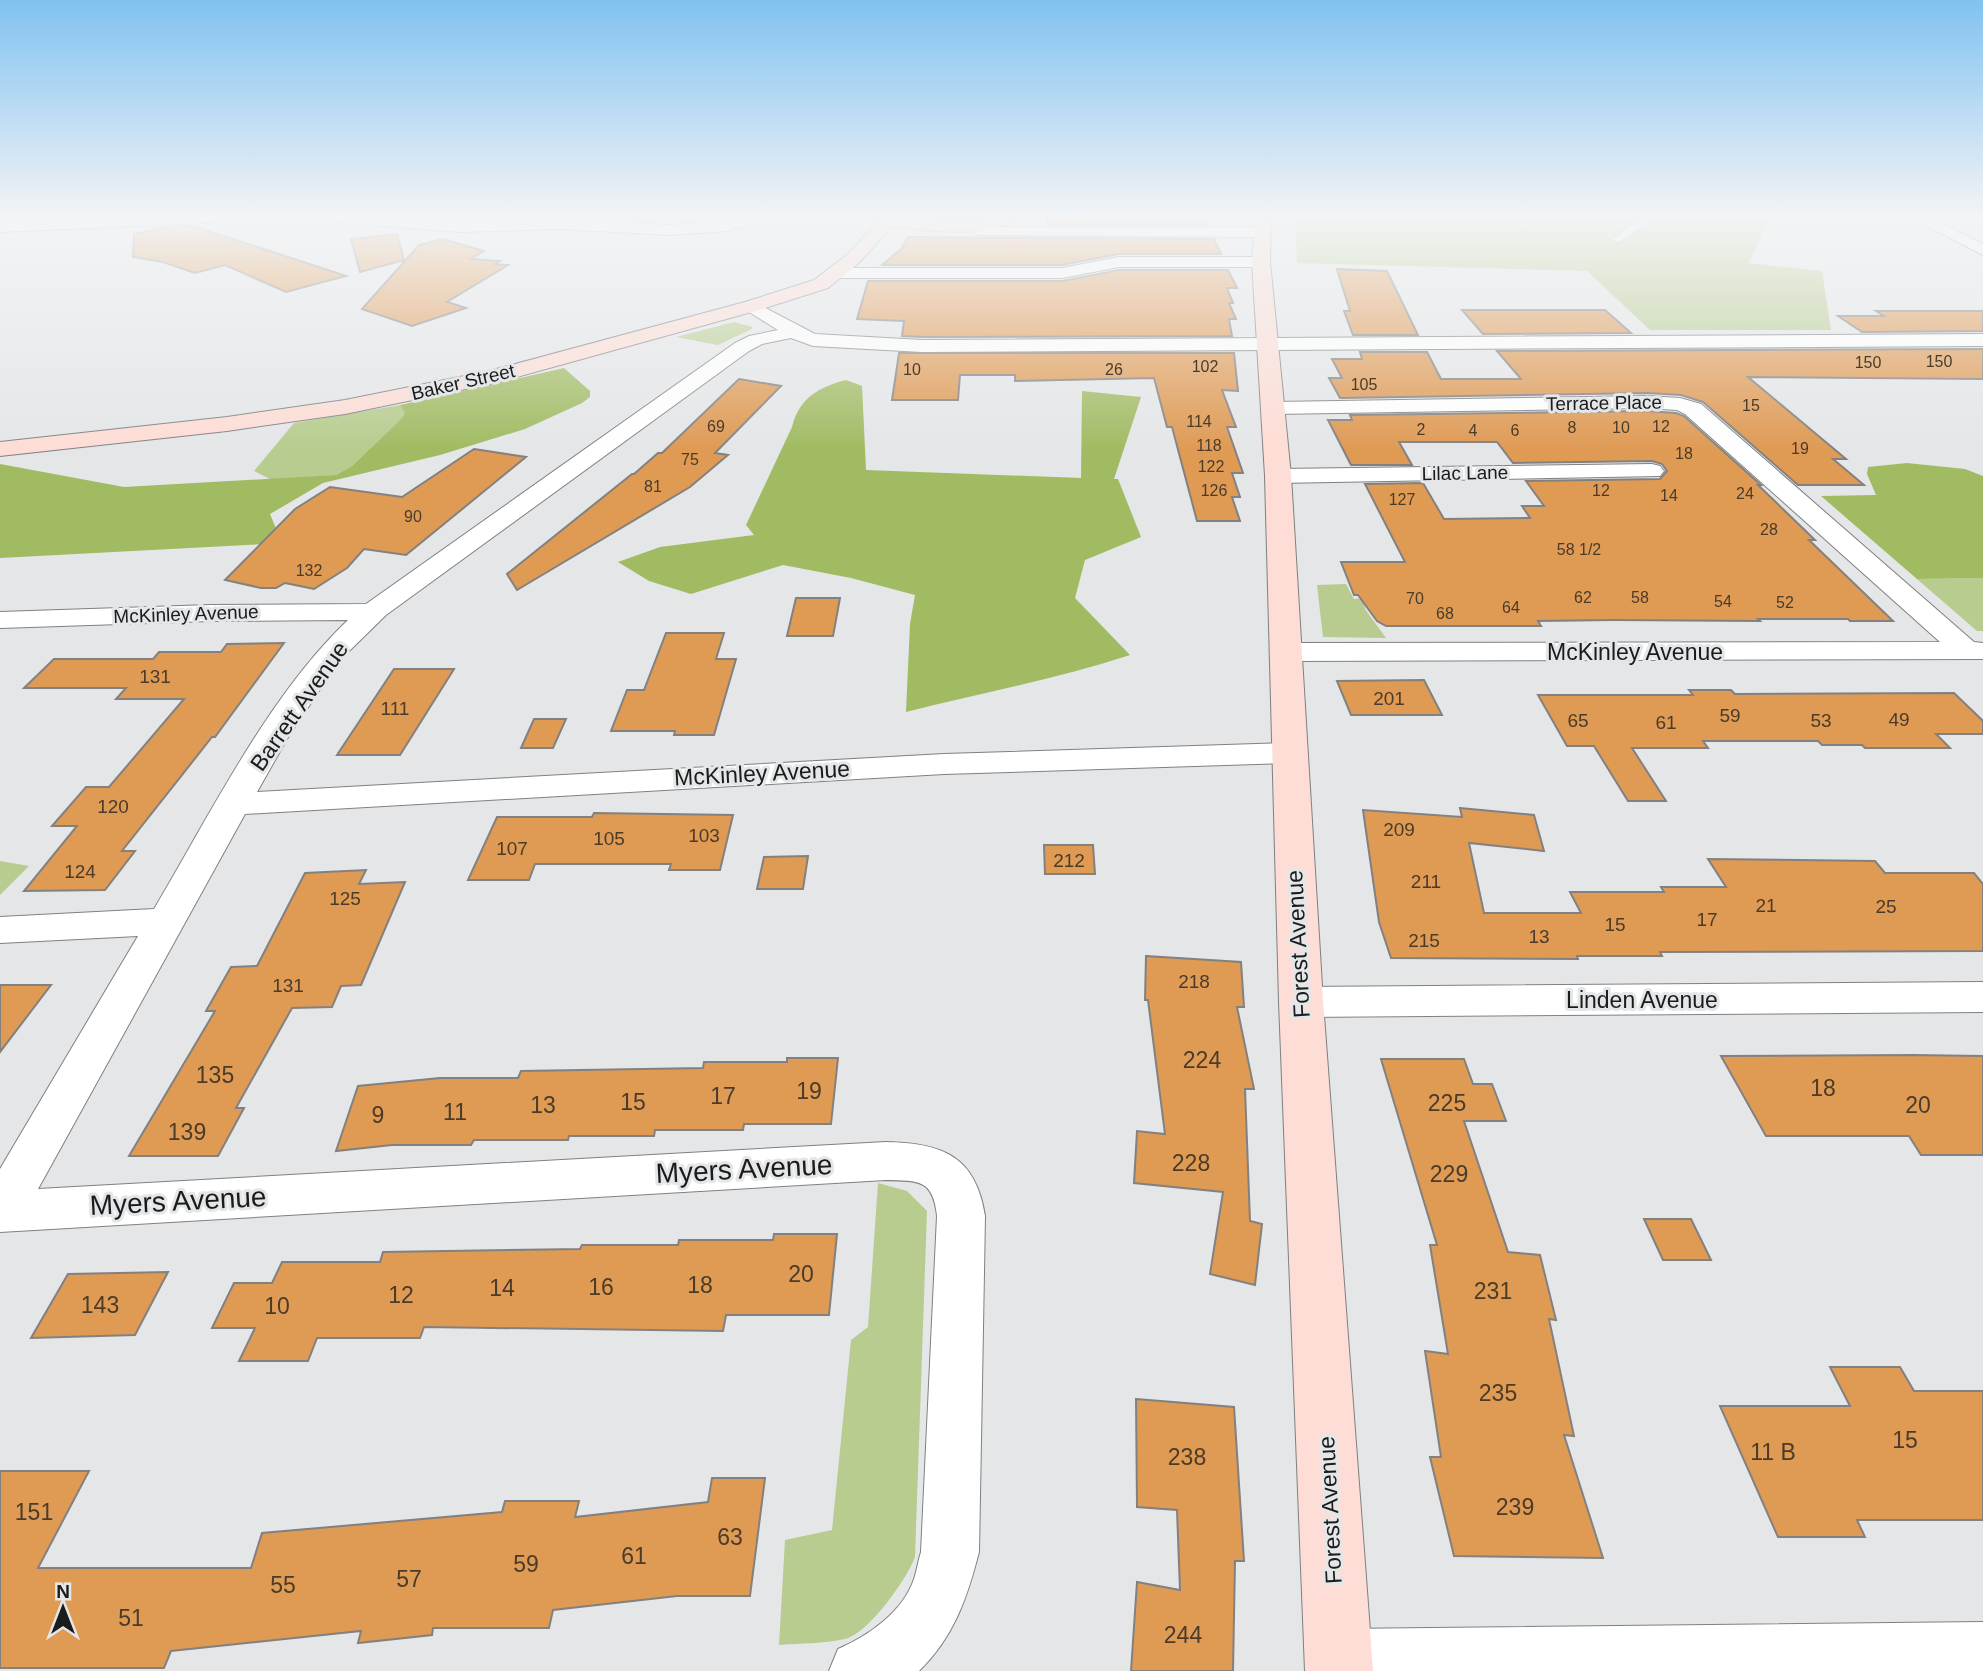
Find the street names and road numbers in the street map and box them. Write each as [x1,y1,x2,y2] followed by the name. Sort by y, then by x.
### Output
[409,360,518,404] street label: Baker Street
[1546,391,1662,415] street label: Terrace Place
[1422,462,1508,484] street label: Lilac Lane
[113,601,259,627] street label: McKinley Avenue
[245,636,353,776] street label: Barrett Avenue
[1547,639,1723,665] street label: McKinley Avenue
[673,755,851,791] street label: McKinley Avenue
[1281,869,1315,1019] street label: Forest Avenue
[1566,987,1718,1013] street label: Linden Avenue
[655,1149,833,1189] street label: Myers Avenue
[89,1181,267,1221] street label: Myers Avenue
[1313,1435,1347,1585] street label: Forest Avenue

